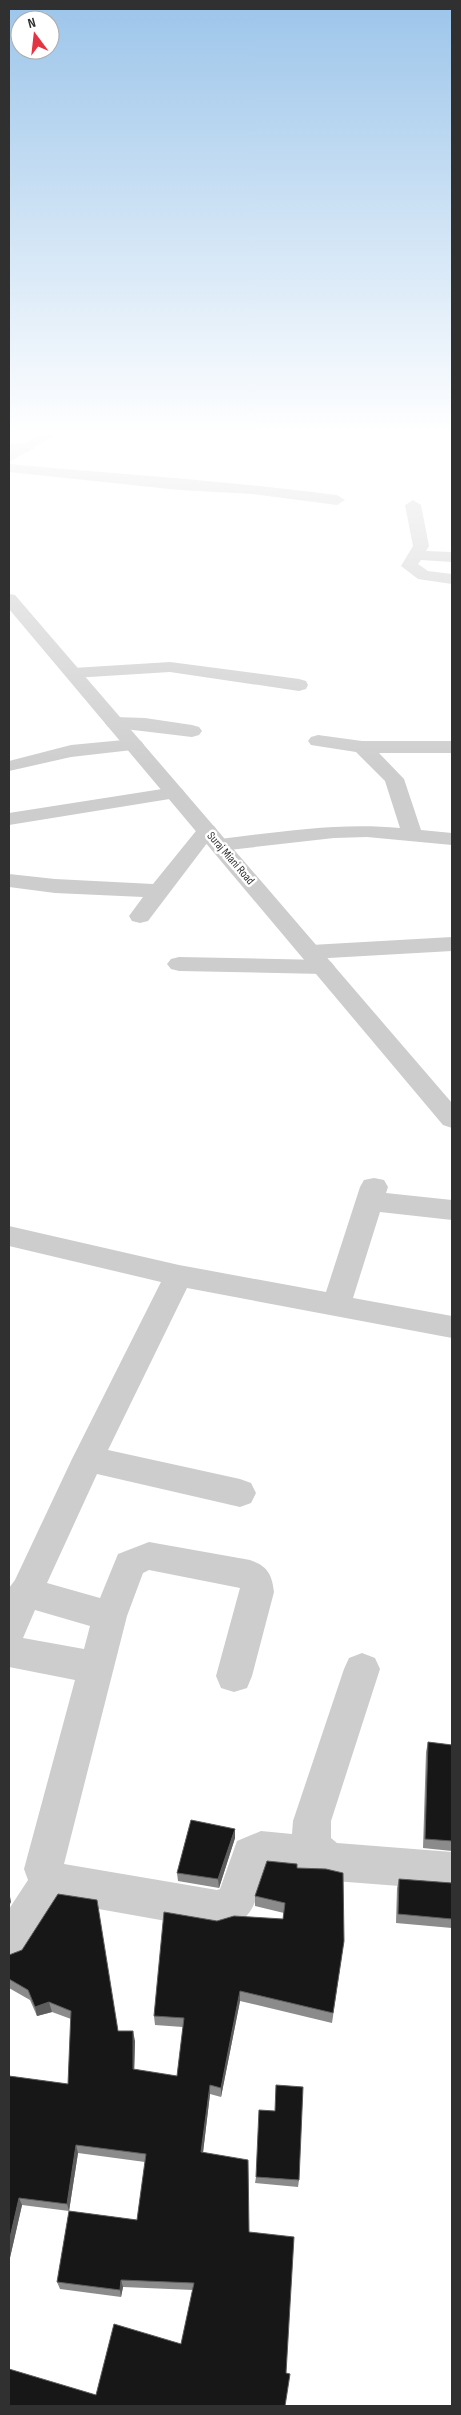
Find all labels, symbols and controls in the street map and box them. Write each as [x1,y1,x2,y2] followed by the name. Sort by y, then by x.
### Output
[10,10,60,60] north arrow
[26,14,38,32] text: N
[204,829,258,888] street label: Suraj Miani Road

